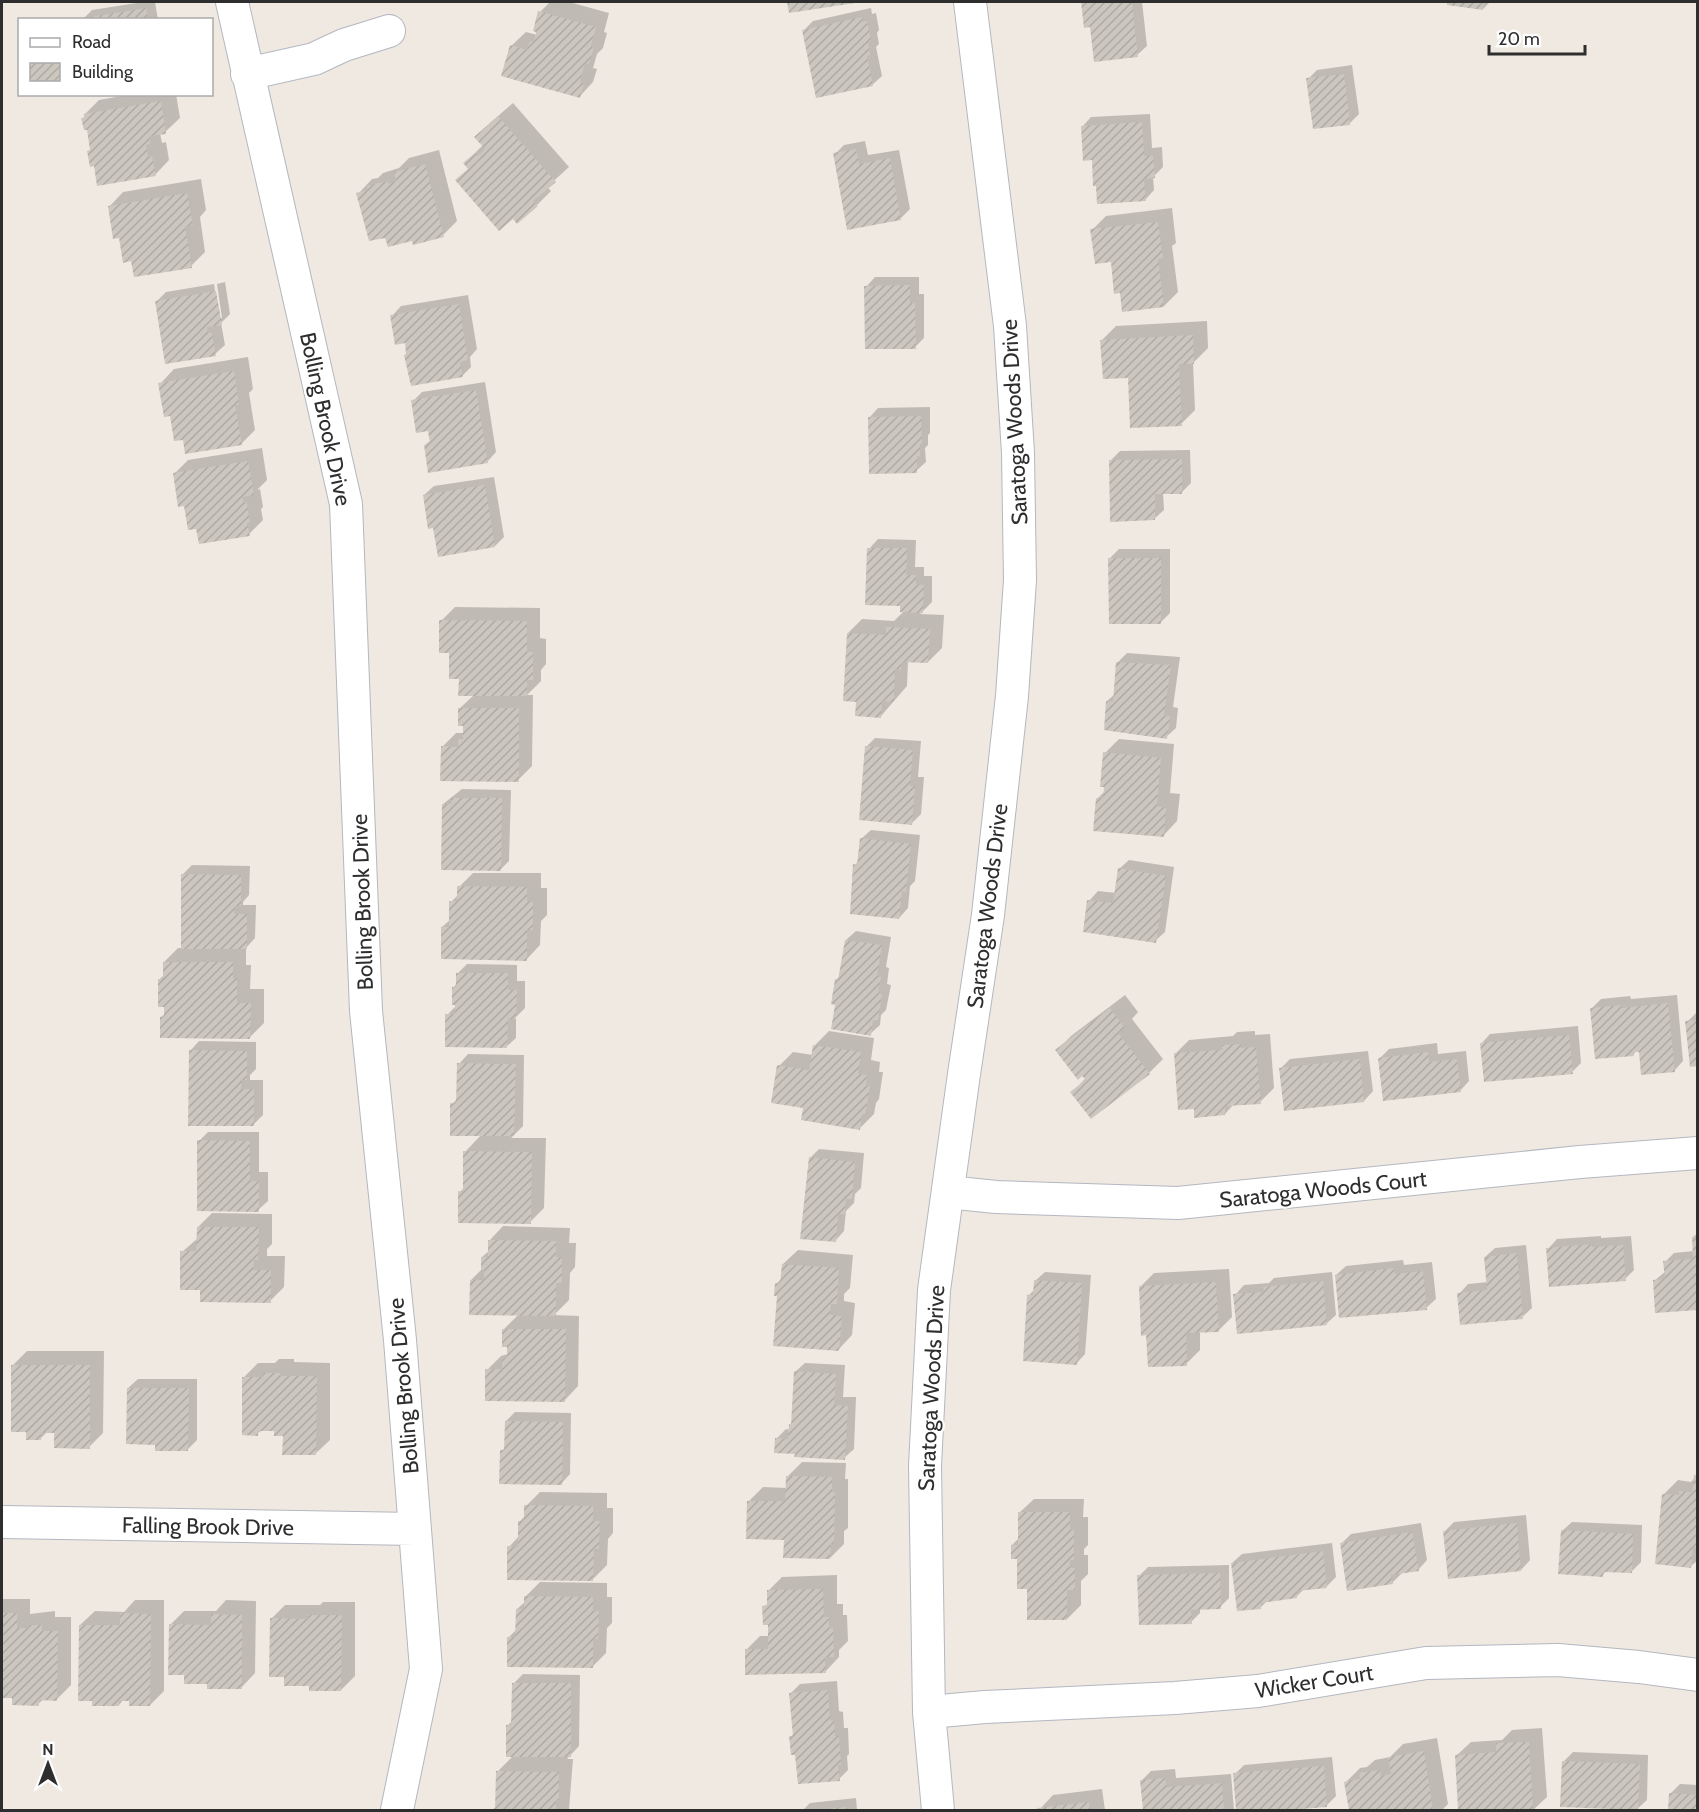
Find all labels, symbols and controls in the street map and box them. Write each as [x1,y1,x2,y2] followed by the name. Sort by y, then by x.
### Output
[18,18,213,96] legend
[1489,18,1585,56] scale bar
[1498,28,1540,50] text: 20 m
[72,31,111,53] text: Road
[72,61,134,83] text: Building
[996,318,1033,526] street label: Saratoga Woods Drive
[294,330,357,508] street label: Bolling Brook Drive
[962,802,1013,1010] street label: Saratoga Woods Drive
[346,813,379,991] street label: Bolling Brook Drive
[1218,1165,1429,1214] street label: Saratoga Woods Court
[913,1284,950,1492] street label: Saratoga Woods Drive
[382,1297,425,1475] street label: Bolling Brook Drive
[122,1512,294,1541] street label: Falling Brook Drive
[1253,1659,1376,1704] street label: Wicker Court
[18,1734,78,1794] north arrow
[42,1740,54,1759] text: N

